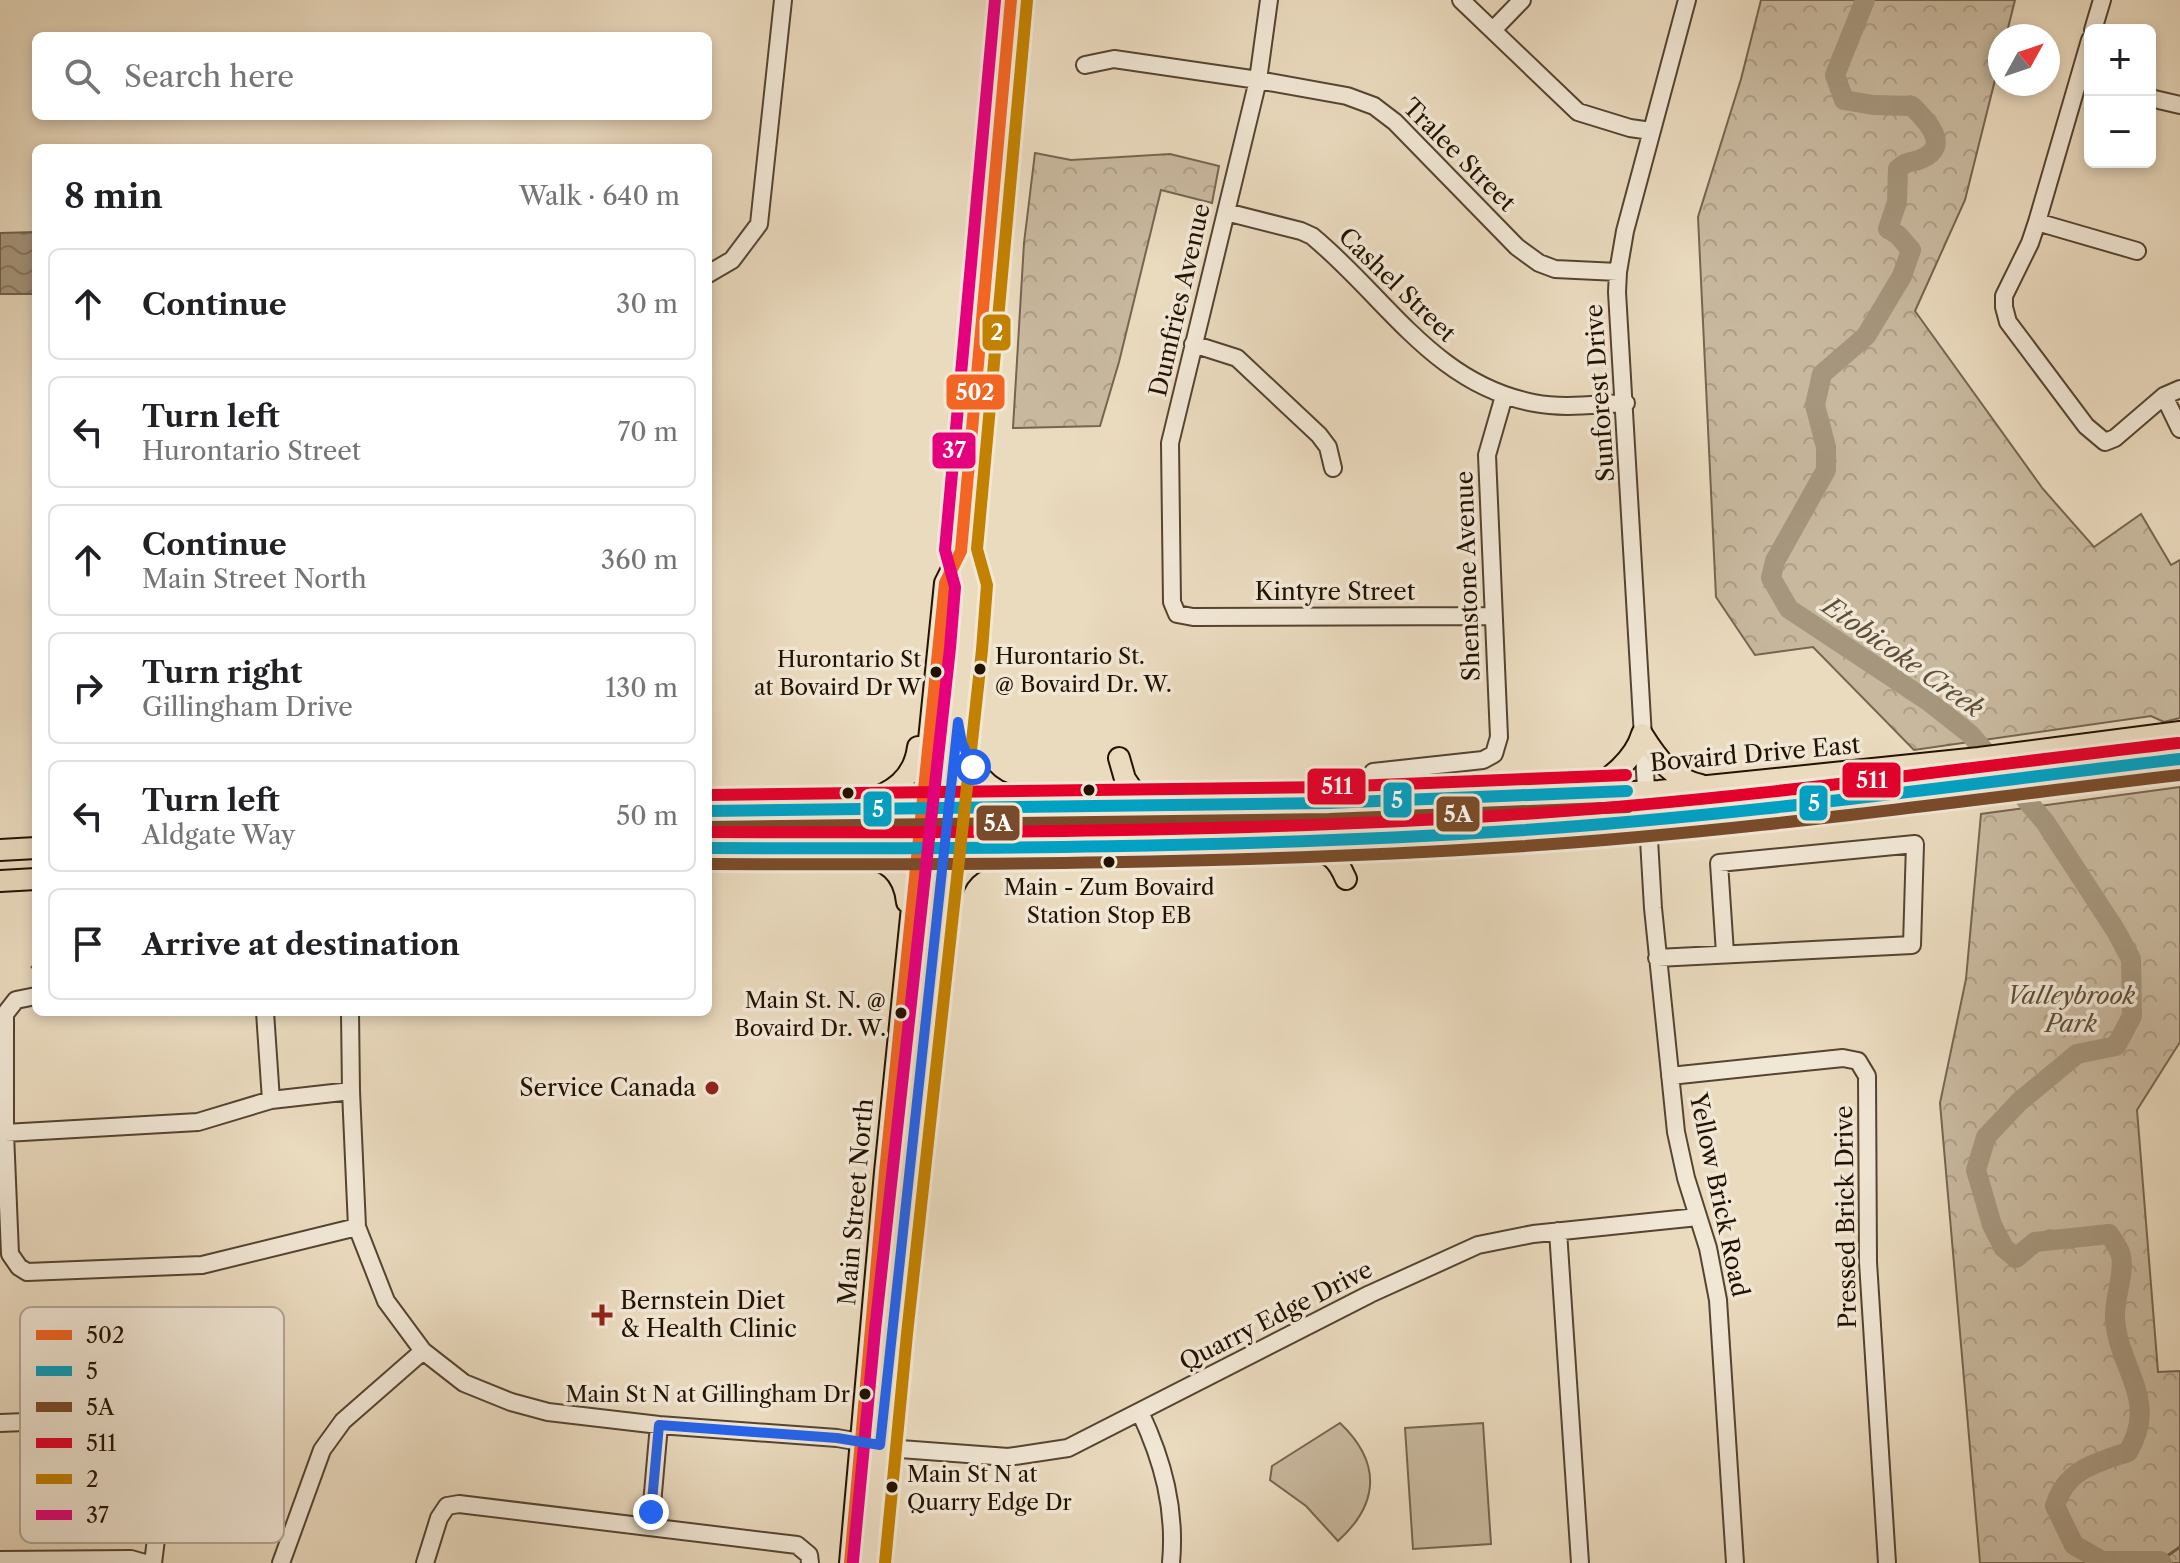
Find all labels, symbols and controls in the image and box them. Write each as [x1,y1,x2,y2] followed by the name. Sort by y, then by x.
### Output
[1988,24,2060,96] north arrow
[2084,24,2156,168] map controls
[2084,24,2156,96] button: +
[32,32,712,120] search box
[60,54,104,98] icon: search
[124,58,294,95] text: Search here
[1397,92,1522,217] street label: Tralee Street
[2084,96,2156,168] button: −
[64,175,163,217] text: 8 min
[519,180,680,212] text: Walk · 640 m
[1143,201,1216,399] street label: Dumfries Avenue
[1333,222,1462,348] street label: Cashel Street
[66,282,110,326] icon: ahead
[142,286,287,323] text: Continue
[616,288,678,320] text: 30 m
[1579,303,1620,483] street label: Sunforest Drive
[981,313,1012,352] line badge: 2
[991,319,1004,346] text: 2
[945,373,1006,411] line badge: 502
[955,379,995,406] text: 502
[142,398,279,435] text: Turn left
[66,410,110,454] icon: left
[618,416,678,448] text: 70 m
[931,431,977,470] line badge: 37
[142,435,361,467] text: Hurontario Street
[942,437,966,464] text: 37
[1449,470,1486,682] street label: Shenstone Avenue
[142,526,287,563] text: Continue
[66,538,110,582] icon: ahead
[601,544,678,576] text: 360 m
[142,563,367,595] text: Main Street North
[1255,577,1416,606] street label: Kintyre Street
[1815,589,1990,725] water label: Etobicoke Creek
[995,643,1172,698] place label: Hurontario St. @ Bovaird Dr. W.
[754,646,922,701] place label: Hurontario St at Bovaird Dr W
[142,654,302,691] text: Turn right
[972,661,988,677] marker: Hurontario St. @ Bovaird Dr. W.
[928,664,944,680] marker: Hurontario St at Bovaird Dr W
[66,666,110,710] icon: right
[605,672,678,704] text: 130 m
[142,691,353,723] text: Gillingham Drive
[1649,730,1862,777] street label: Bovaird Drive East
[955,749,991,785] route start
[1841,761,1902,799] line badge: 511
[1306,767,1367,806] line badge: 511
[1856,767,1888,794] text: 511
[1321,773,1353,800] text: 511
[1382,781,1413,819] line badge: 5
[142,782,279,819] text: Turn left
[1081,782,1097,798] unlabelled marker
[1798,784,1829,822] line badge: 5
[840,785,856,801] unlabelled marker
[1391,787,1403,814] text: 5
[862,790,893,828] line badge: 5
[1808,790,1820,817] text: 5
[66,794,110,838] icon: left
[1435,795,1481,833] line badge: 5A
[872,796,884,823] text: 5
[616,800,678,832] text: 50 m
[1443,801,1474,828] text: 5A
[975,804,1021,842] line badge: 5A
[983,810,1014,837] text: 5A
[142,819,296,851] text: Aldgate Way
[1101,854,1117,870] marker: Main - Zum Bovaird Station Stop EB
[1004,874,1214,929] place label: Main - Zum Bovaird Station Stop EB
[66,922,110,966] icon: arrive
[142,926,460,963] text: Arrive at destination
[2007,981,2136,1038] park label: Valleybrook Park
[734,987,886,1042] place label: Main St. N. @ Bovaird Dr. W.
[893,1005,909,1021] marker: Main St. N. @ Bovaird Dr. W.
[519,1073,696,1102] place label: Service Canada
[703,1079,721,1097] marker: Service Canada
[1684,1090,1755,1300] street label: Yellow Brick Road
[832,1097,879,1307] street label: Main Street North
[1829,1105,1862,1329] street label: Pressed Brick Drive
[1174,1254,1377,1377] street label: Quarry Edge Drive
[620,1286,797,1343] place label: Bernstein Diet & Health Clinic
[591,1304,613,1326] marker: Bernstein Diet & Health Clinic
[20,1307,284,1543] legend
[86,1322,125,1349] text: 502
[86,1358,98,1385] text: 5
[566,1381,850,1408] place label: Main St N at Gillingham Dr
[857,1386,873,1402] marker: Main St N at Gillingham Dr
[86,1394,115,1421] text: 5A
[86,1430,116,1457] text: 511
[907,1461,1072,1516] place label: Main St N at Quarry Edge Dr
[86,1466,99,1493] text: 2
[884,1479,900,1495] marker: Main St N at Quarry Edge Dr
[633,1494,669,1530] route end
[86,1502,109,1529] text: 37

